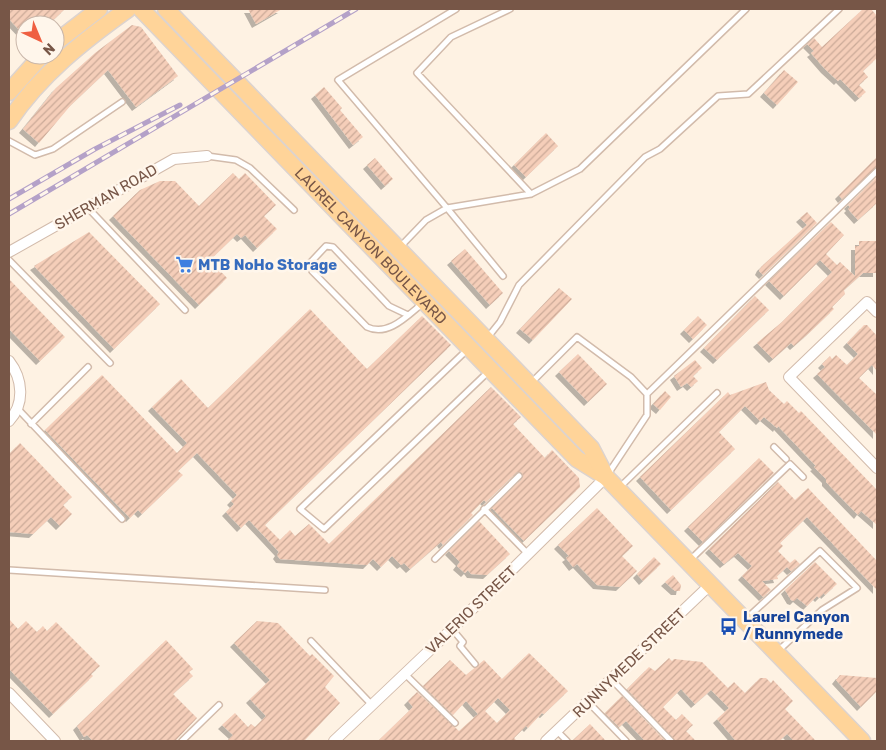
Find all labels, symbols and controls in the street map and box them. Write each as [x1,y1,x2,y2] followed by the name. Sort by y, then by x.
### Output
[15,15,65,65] north arrow
[39,39,58,59] text: N
[52,160,160,234] street label: SHERMAN ROAD
[291,164,450,328] street label: LAUREL CANYON BOULEVARD
[174,255,194,275] supermarket icon: MTB NoHo Storage
[198,256,337,274] place label: MTB NoHo Storage
[422,562,520,658] street label: VALERIO STREET
[569,604,689,721] street label: RUNNYMEDE STREET
[743,608,850,643] place label: Laurel Canyon / Runnymede
[719,616,739,636] bus stop icon: Laurel Canyon / Runnymede

